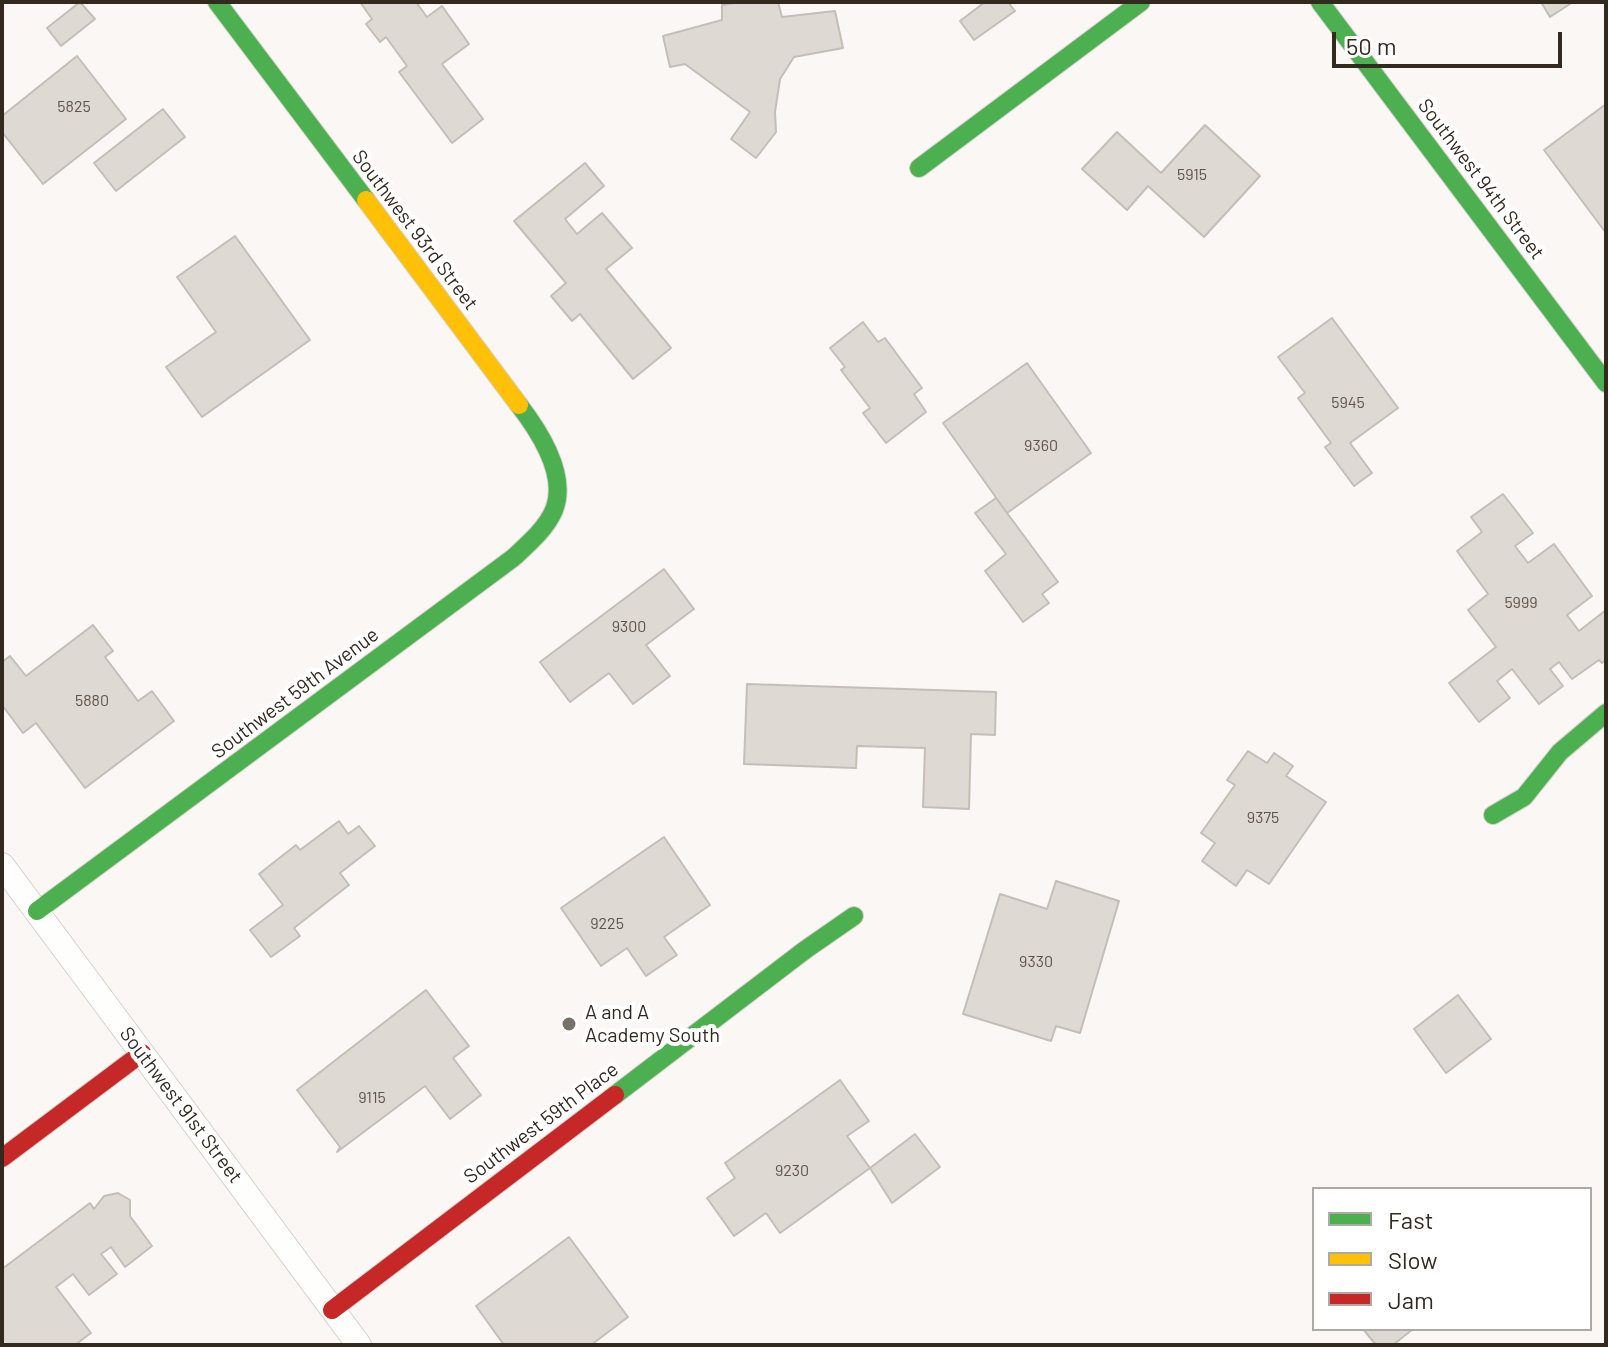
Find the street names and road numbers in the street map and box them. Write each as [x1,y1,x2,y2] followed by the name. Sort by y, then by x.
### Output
[1413,94,1549,264] street label: Southwest 94th Street
[347,145,483,315] street label: Southwest 93rd Street
[207,622,383,764] street label: Southwest 59th Avenue
[115,1022,247,1188] street label: Southwest 91st Street
[459,1057,623,1189] street label: Southwest 59th Place

